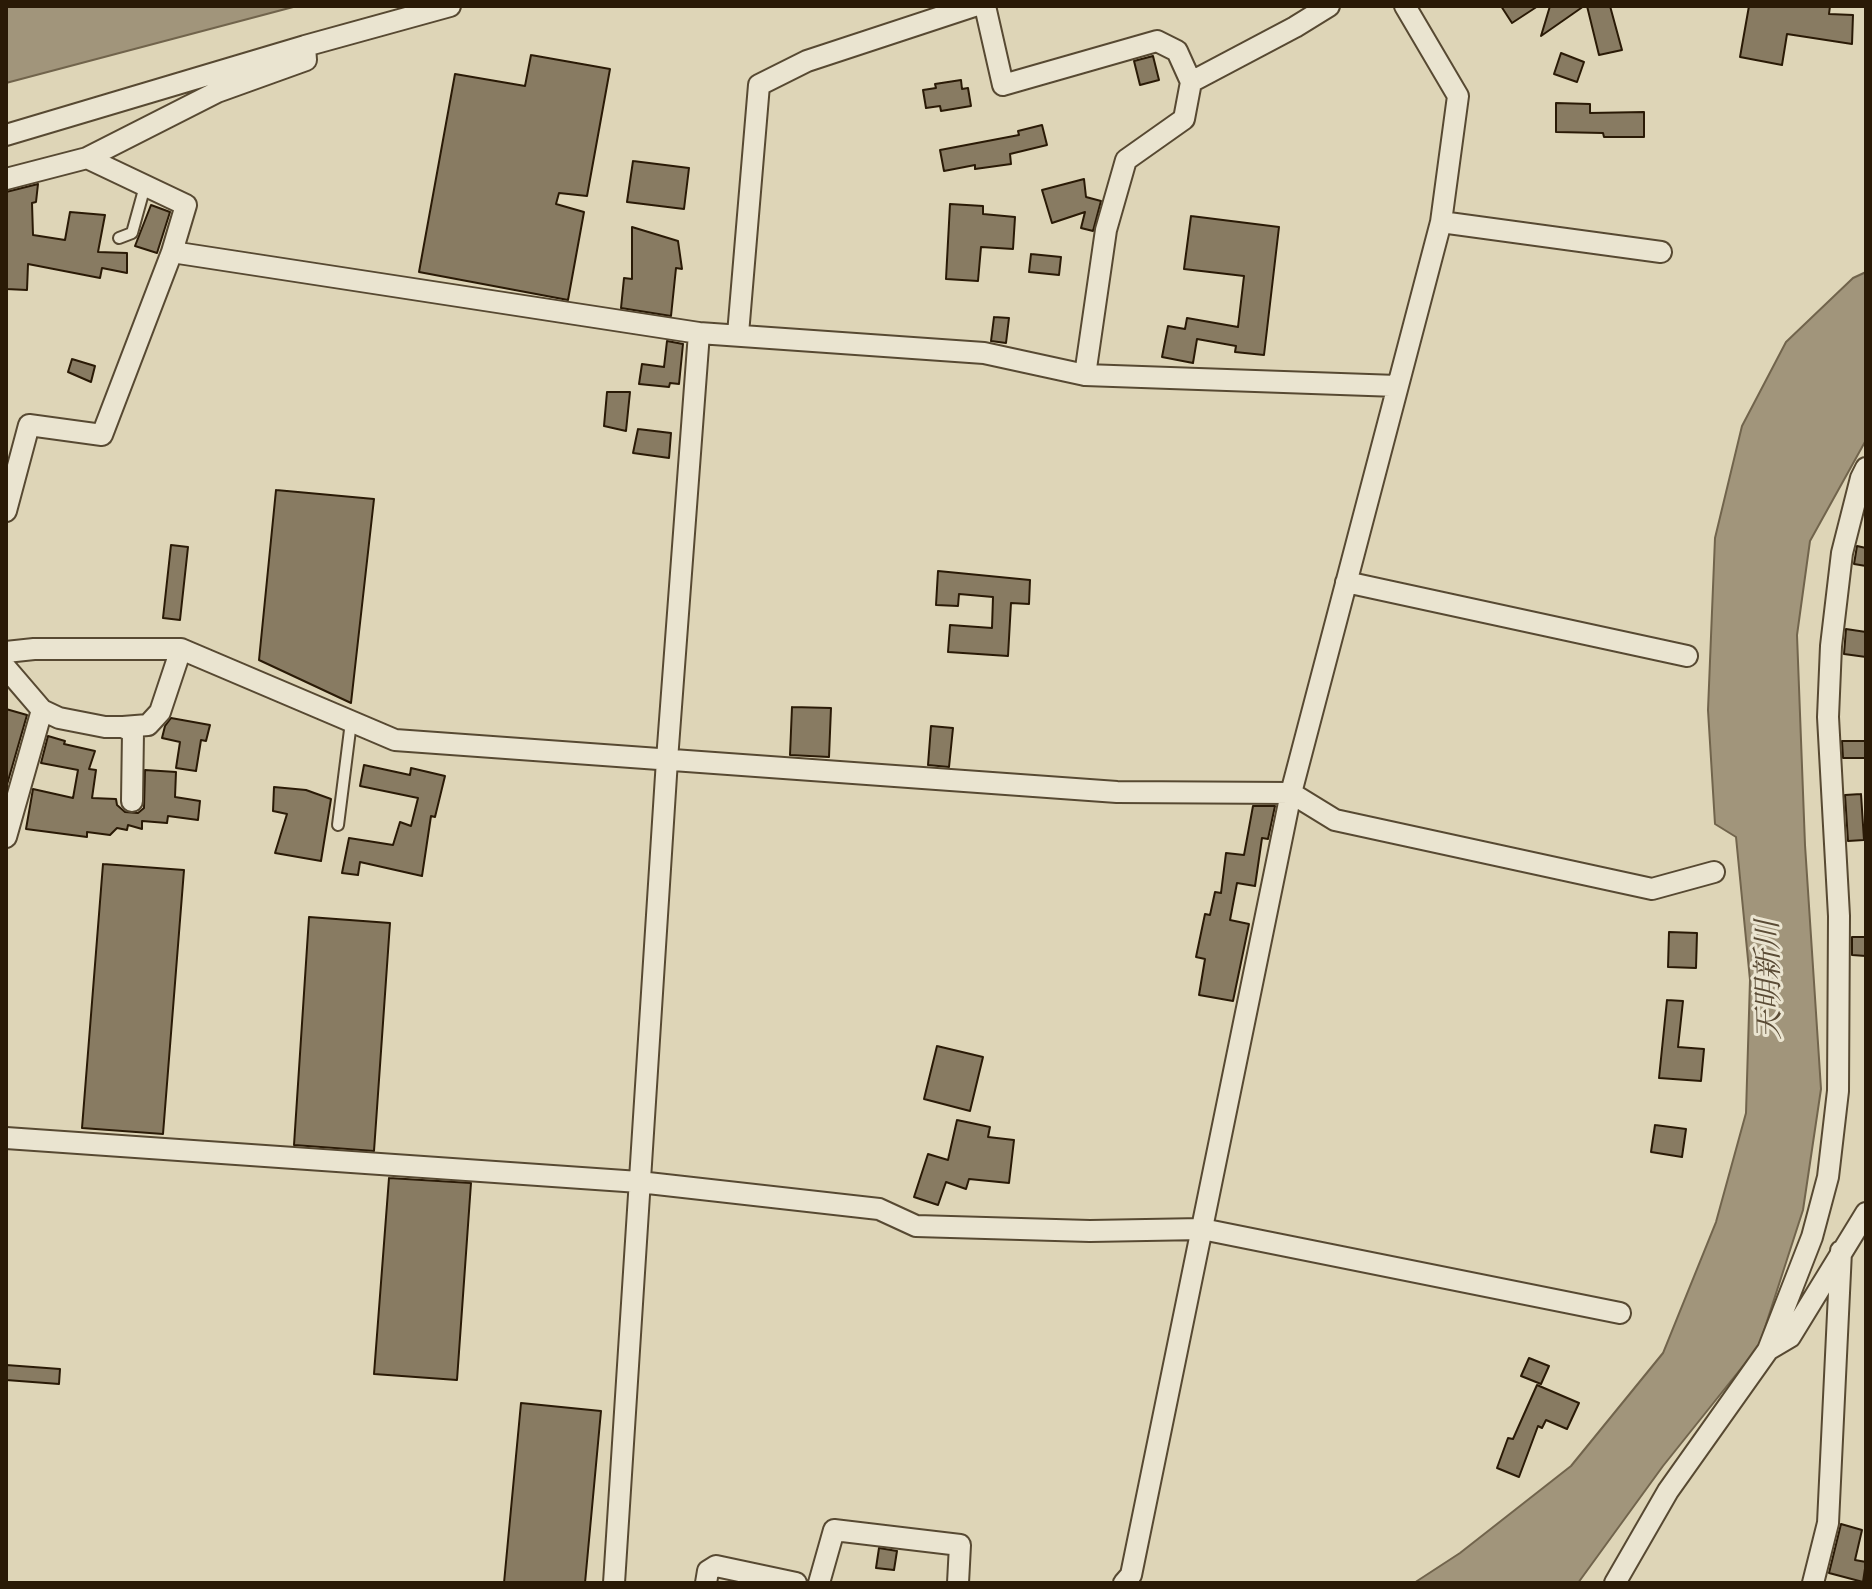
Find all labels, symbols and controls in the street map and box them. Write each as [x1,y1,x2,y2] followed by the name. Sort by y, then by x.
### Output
[1752,920,1790,1040] water label: 天明新川

